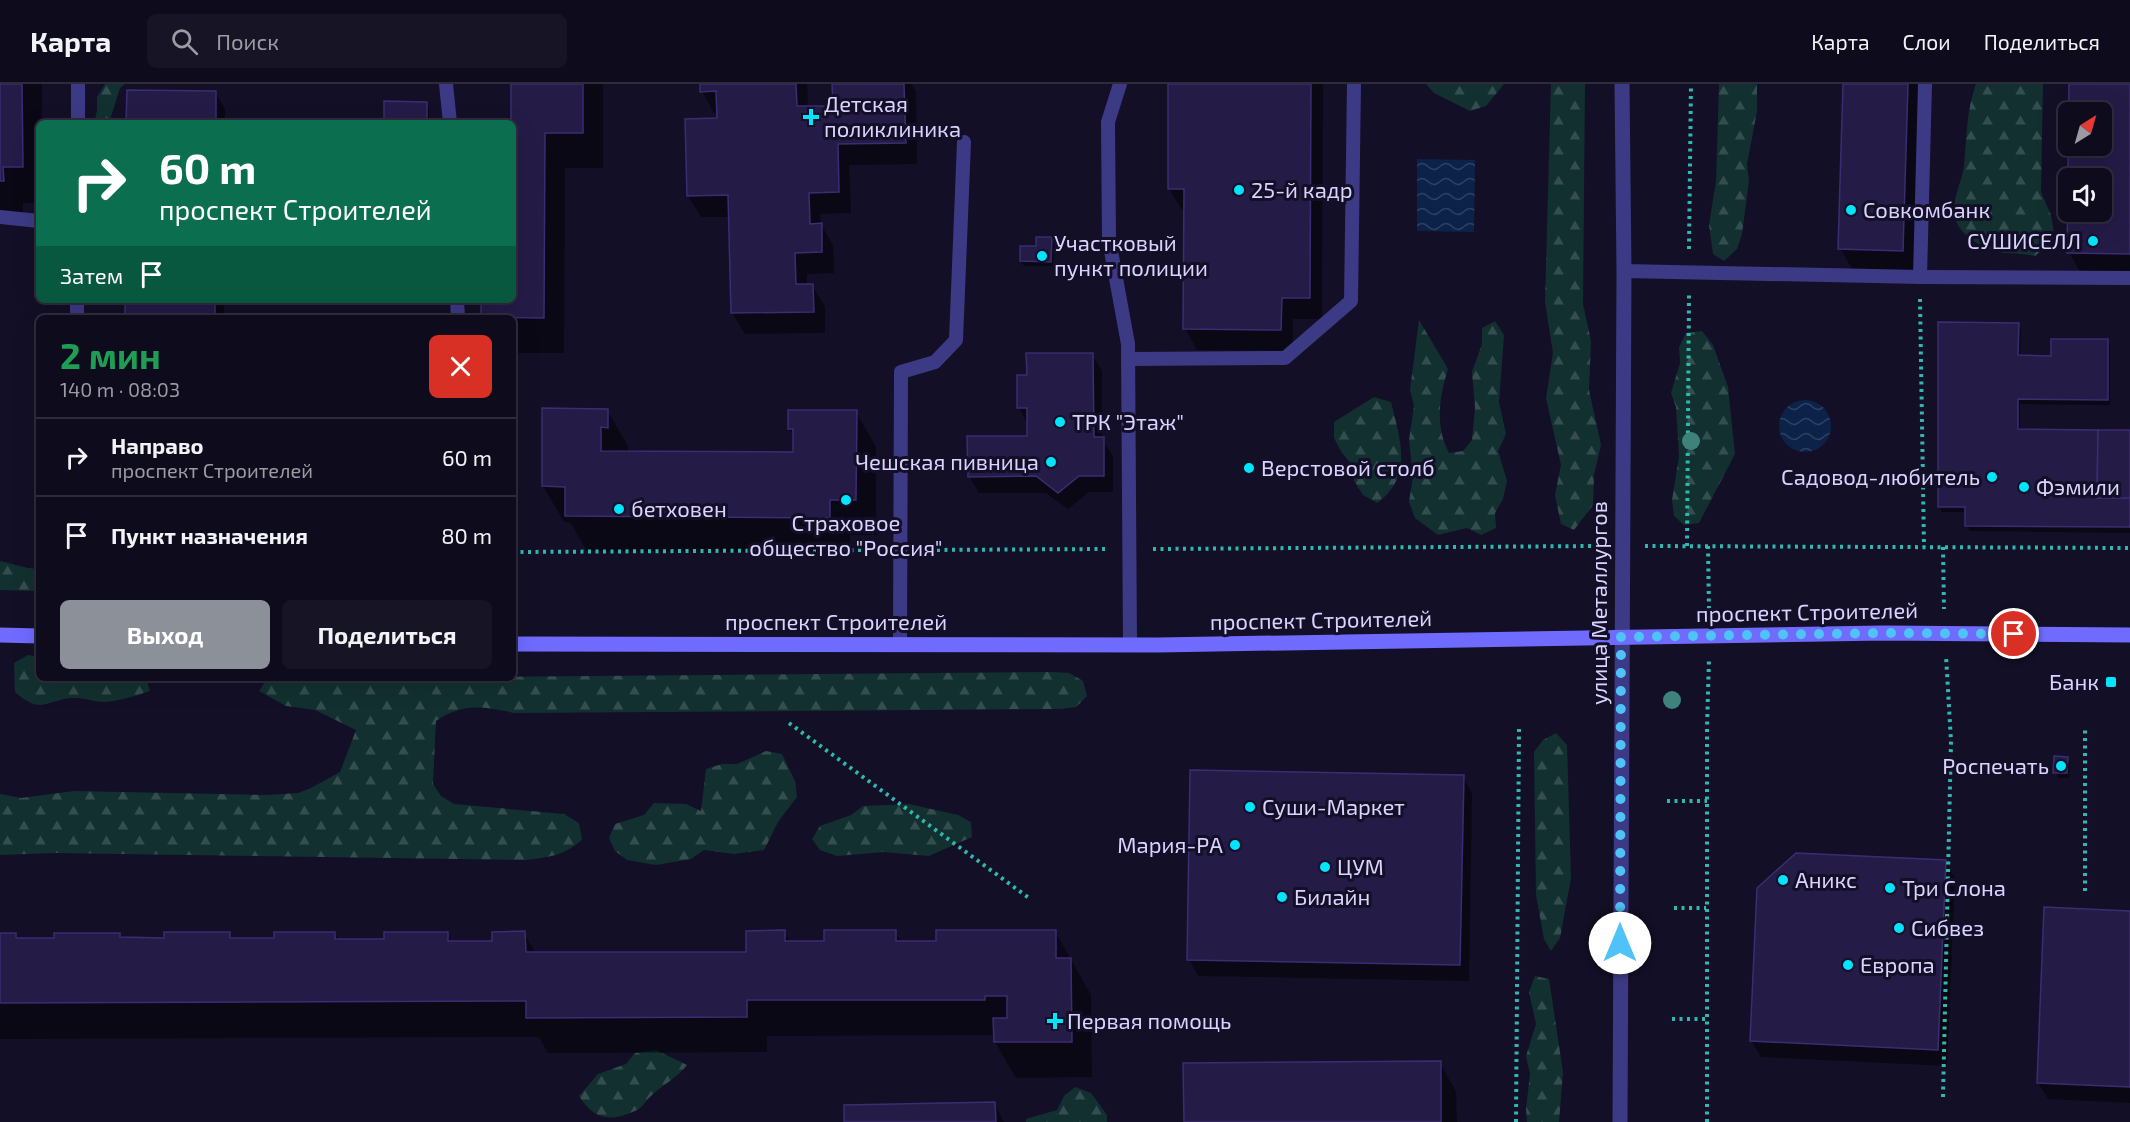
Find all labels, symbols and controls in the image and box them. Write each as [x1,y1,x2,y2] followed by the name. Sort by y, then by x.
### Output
[147,14,567,68] search box
[30,24,111,58] text: Карта
[168,25,201,58] icon: search
[216,28,279,54] text: Поиск
[1811,29,1870,54] text: Карта
[1903,29,1951,54] text: Слои
[1984,29,2100,54] text: Поделиться
[824,90,961,141] place label: Детская поликлиника
[2058,102,2112,156] north arrow
[2058,102,2112,222] map controls
[802,108,820,126] marker: Детская поликлиника
[159,142,256,192] text: 60 m
[60,144,138,222] icon: right
[2058,168,2112,222] button: sound
[1251,176,1353,202] place label: 25-й кадр
[1232,183,1246,197] marker: 25-й кадр
[159,193,432,225] text: проспект Строителей
[1863,196,1990,222] place label: Совкомбанк
[1844,203,1858,217] marker: Совкомбанк
[1967,227,2081,253] place label: СУШИСЕЛЛ
[1054,229,1208,281] place label: Участковый пункт полиции
[2086,234,2100,248] marker: СУШИСЕЛЛ
[1035,249,1049,263] marker: Участковый пункт полиции
[135,258,168,291] icon: arrive
[60,262,123,288] text: Затем
[60,333,161,376] text: 2 мин
[429,335,492,398] button: close
[60,377,180,401] text: 140 m · 08:03
[1072,408,1184,434] place label: ТРК "Этаж"
[1053,415,1067,429] marker: ТРК "Этаж"
[111,432,204,458] text: Направо
[60,441,93,474] icon: right
[442,444,492,470] text: 60 m
[855,448,1039,474] place label: Чешская пивница
[1261,454,1435,480] place label: Верстовой столб
[1044,455,1058,469] marker: Чешская пивница
[111,458,313,482] text: проспект Строителей
[1242,461,1256,475] marker: Верстовой столб
[1781,463,1980,489] place label: Садовод-любитель
[1985,470,1999,484] marker: Садовод-любитель
[2036,473,2120,499] place label: Фэмили
[2017,480,2031,494] marker: Фэмили
[839,493,853,507] marker: Страховое общество "Россия"
[631,495,727,521] place label: бетховен
[1585,501,1612,705] street label: улица Металлургов
[612,502,626,516] marker: бетховен
[749,509,943,560] place label: Страховое общество "Россия"
[60,519,93,552] icon: arrive
[111,522,308,548] text: Пункт назначения
[441,522,492,548] text: 80 m
[1696,596,1918,626] street label: проспект Строителей
[60,600,270,669] button: Выход
[282,600,492,669] button: Поделиться
[1210,604,1432,634] street label: проспект Строителей
[725,608,947,634] street label: проспект Строителей
[1988,608,2039,659] pin
[1997,617,2030,650] icon: arrive
[2049,668,2099,694] place label: Банк
[2104,675,2118,689] marker: Банк
[1942,752,2049,778] place label: Роспечать
[2054,759,2068,773] marker: Роспечать
[1262,793,1405,820] place label: Суши-Маркет
[1243,800,1257,814] marker: Суши-Маркет
[1117,831,1223,857] place label: Мария-РА
[1228,838,1242,852] marker: Мария-РА
[1337,853,1384,879] place label: ЦУМ
[1318,860,1332,874] marker: ЦУМ
[1795,866,1857,892] place label: Аникс
[1776,873,1790,887] marker: Аникс
[1902,874,2006,900] place label: Три Слона
[1883,881,1897,895] marker: Три Слона
[1294,883,1370,909] place label: Билайн
[1275,890,1289,904] marker: Билайн
[1588,911,1652,975] position arrow
[1911,914,1984,940] place label: Сибвез
[1892,921,1906,935] marker: Сибвез
[1860,951,1935,977] place label: Европа
[1841,958,1855,972] marker: Европа
[1067,1007,1231,1033] place label: Первая помощь
[1048,1014,1062,1028] marker: Первая помощь

